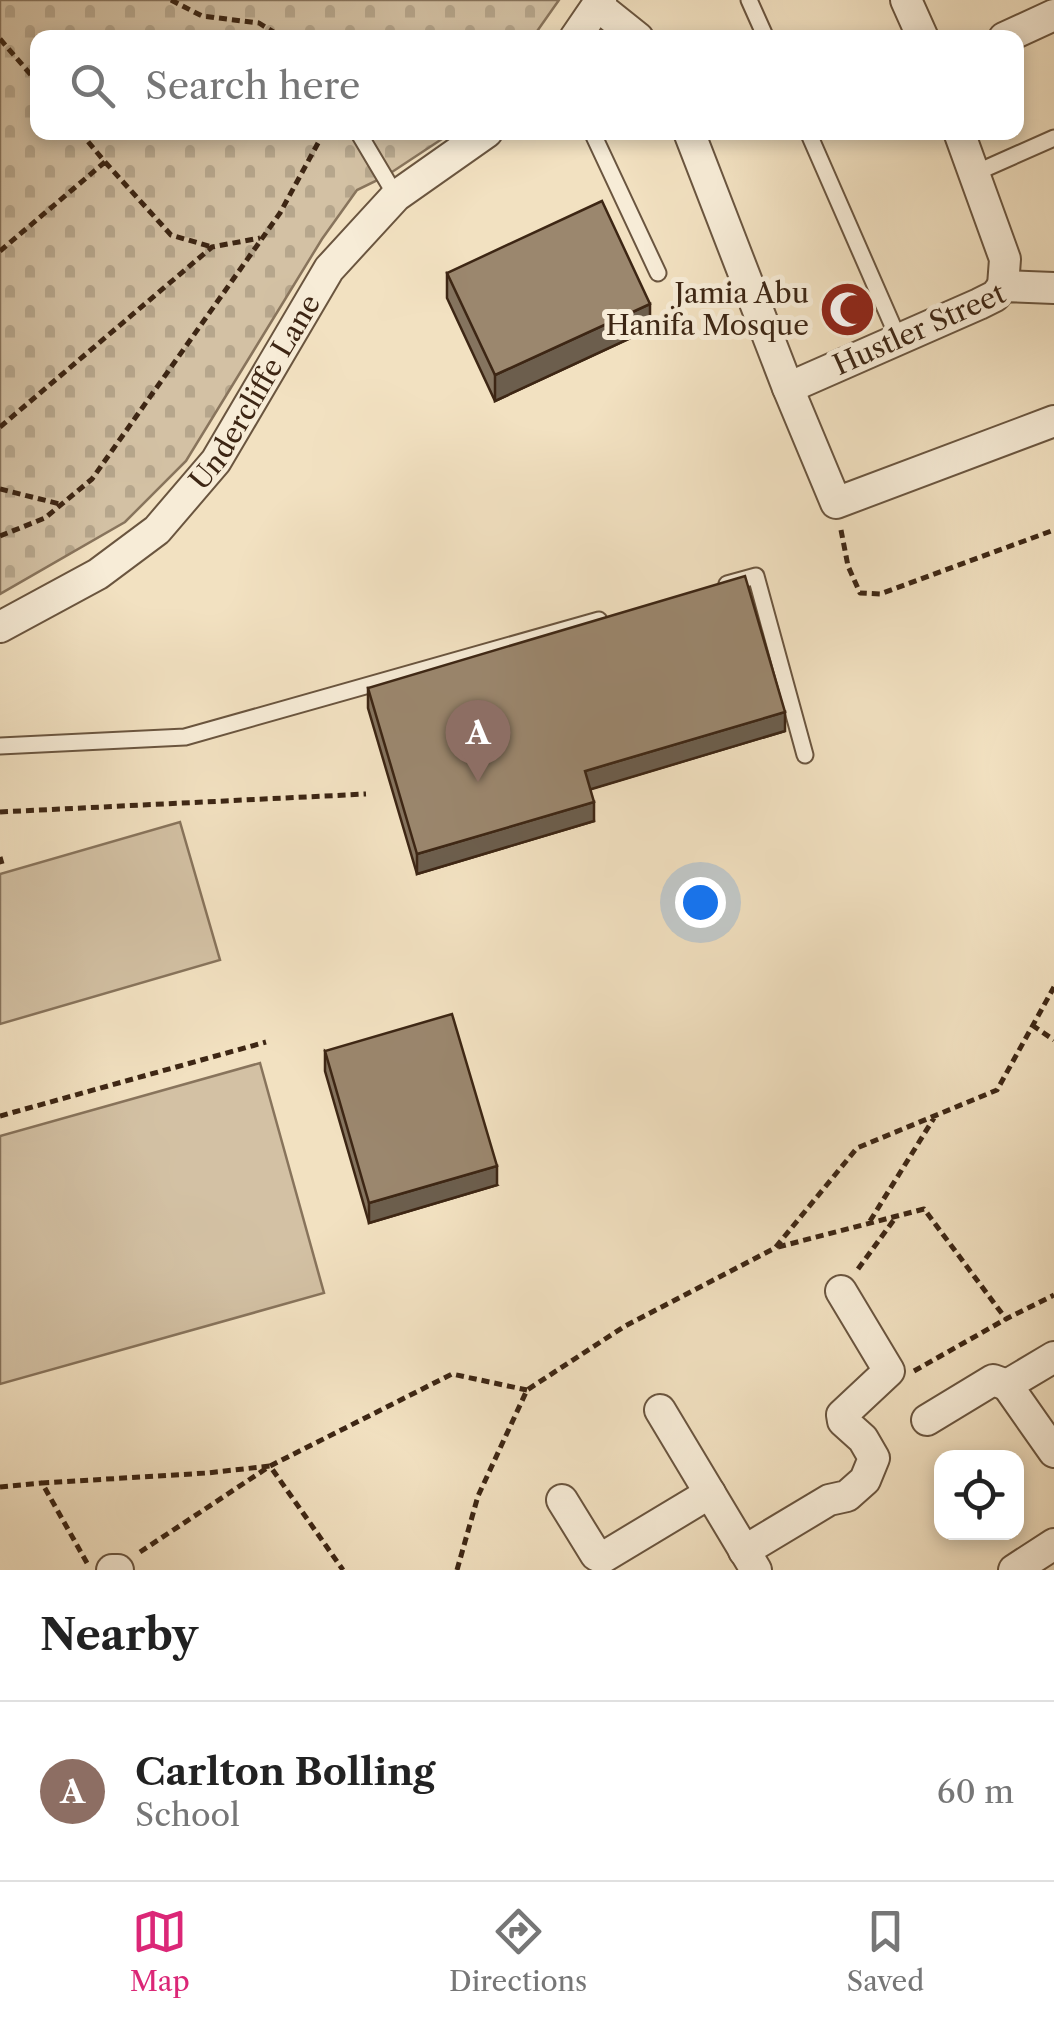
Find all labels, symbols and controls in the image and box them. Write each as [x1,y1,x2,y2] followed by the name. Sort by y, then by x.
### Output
[30,30,1024,140] search box
[65,58,120,113] icon: search
[145,62,360,109] text: Search here
[606,276,809,342] place label: Jamia Abu Hanifa Mosque
[828,276,1010,382] street label: Hustler Street
[818,279,878,339] mosque icon: Jamia Abu Hanifa Mosque
[182,288,327,496] street label: Undercliffe Lane
[446,700,510,782] pin: A
[675,877,726,928] your location
[934,1450,1024,1540] map controls
[934,1450,1024,1540] button: locate
[40,1609,198,1661] text: Nearby
[135,1748,435,1795] text: Carlton Bolling
[60,1772,85,1811] text: A
[937,1772,1014,1811] text: 60 m
[135,1795,240,1834] text: School
[130,1904,190,1998] tab: Map
[449,1904,587,1998] tab: Directions
[847,1904,924,1998] tab: Saved

